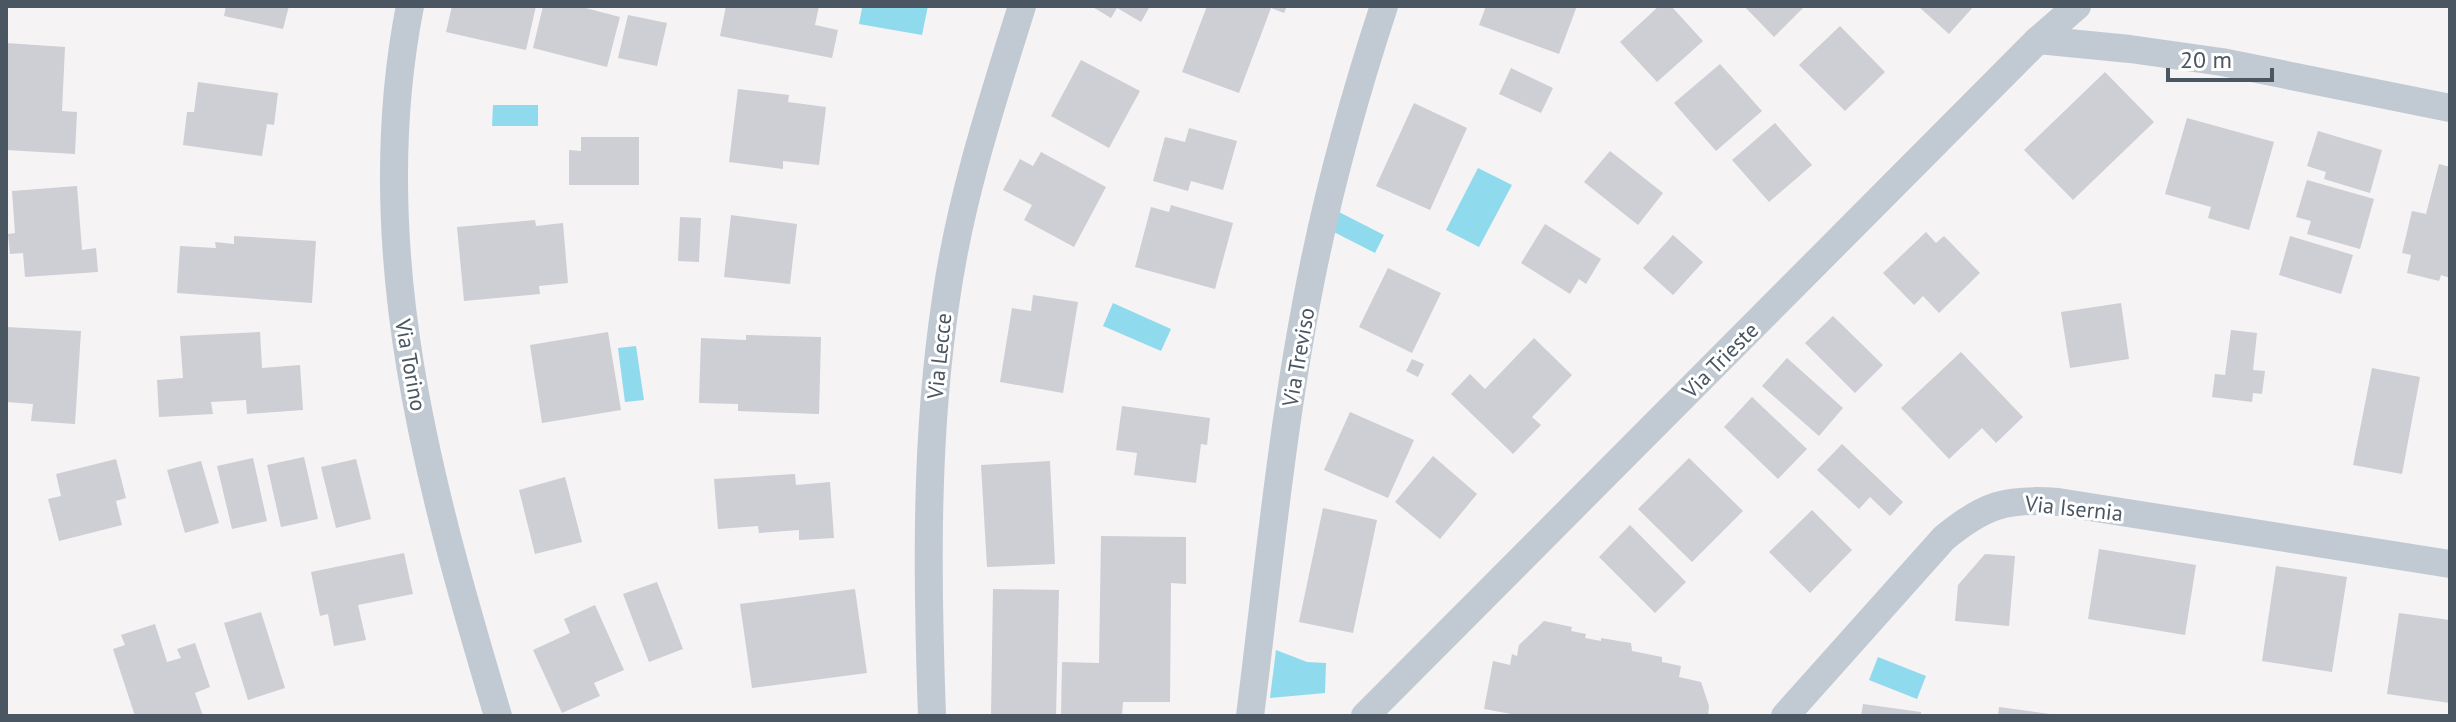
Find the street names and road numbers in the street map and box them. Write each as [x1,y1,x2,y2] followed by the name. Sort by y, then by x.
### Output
[1275,305,1320,410] street label: Via Treviso
[920,312,957,401] street label: Via Lecce
[389,316,433,413] street label: Via Torino
[1675,316,1764,405] street label: Via Trieste
[2023,489,2124,527] street label: Via Isernia

